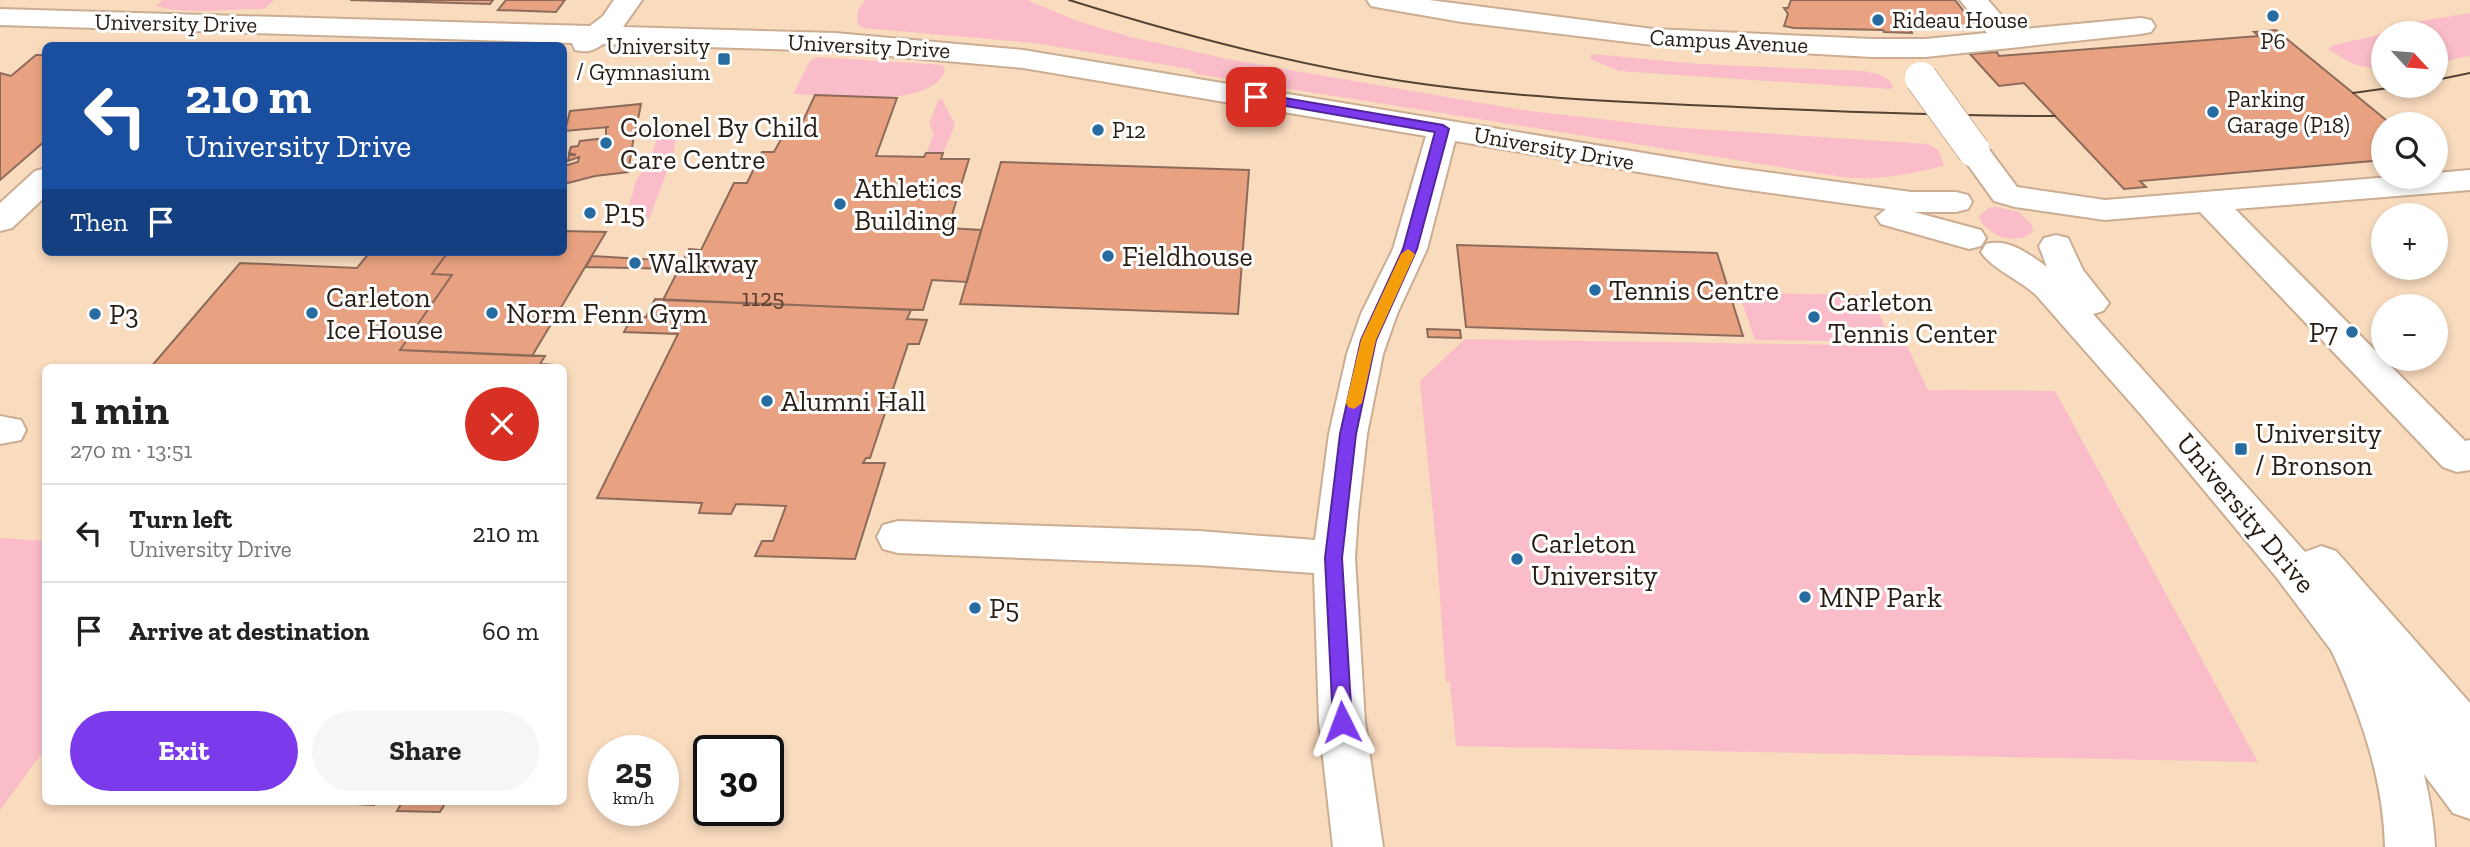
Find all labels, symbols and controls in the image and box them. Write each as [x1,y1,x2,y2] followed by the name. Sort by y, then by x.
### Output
[1892,6,2028,34] place label: Rideau House
[94,8,258,38] street label: University Drive
[2265,8,2281,24] marker: P6
[1870,12,1886,28] marker: Rideau House
[2371,21,2448,98] north arrow
[2371,21,2448,371] map controls
[1649,23,1809,59] street label: Campus Avenue
[2260,27,2286,55] place label: P6
[787,28,951,64] street label: University Drive
[576,32,710,86] place label: University / Gymnasium
[716,51,732,67] marker: University / Gymnasium
[185,67,311,126] text: 210 m
[1226,67,1286,127] pin
[70,70,161,161] icon: left
[1237,78,1275,116] icon: arrive
[2227,85,2350,139] place label: Parking Garage (P18)
[2205,104,2221,120] marker: Parking Garage (P18)
[620,111,818,176] place label: Colonel By Child Care Centre
[2371,112,2448,189] button: search
[1112,116,1146,144] place label: P12
[1471,120,1637,176] street label: University Drive
[1090,122,1106,138] marker: P12
[185,127,411,165] text: University Drive
[598,135,614,151] marker: Colonel By Child Care Centre
[854,172,962,237] place label: Athletics Building
[832,196,848,212] marker: Athletics Building
[604,197,645,230] place label: P15
[142,203,180,241] icon: arrive
[2371,203,2448,280] button: +
[582,205,598,221] marker: P15
[70,206,128,238] text: Then
[1122,240,1253,273] place label: Fieldhouse
[649,247,759,280] place label: Walkway
[1100,248,1116,264] marker: Fieldhouse
[627,255,643,271] marker: Walkway
[1609,274,1779,307] place label: Tennis Centre
[326,281,443,346] place label: Carleton Ice House
[1587,282,1603,298] marker: Tennis Centre
[741,283,785,312] house number: 1125
[1828,285,1998,350] place label: Carleton Tennis Center
[2371,294,2448,371] button: −
[506,297,707,330] place label: Norm Fenn Gym
[109,298,139,331] place label: P3
[304,305,320,321] marker: Carleton Ice House
[484,305,500,321] marker: Norm Fenn Gym
[87,306,103,322] marker: P3
[1806,309,1822,325] marker: Carleton Tennis Center
[2309,316,2338,349] place label: P7
[2344,324,2360,340] marker: P7
[70,384,169,435] text: 1 min
[781,385,926,418] place label: Alumni Hall
[465,387,539,461] button: close
[759,393,775,409] marker: Alumni Hall
[2255,417,2382,482] place label: University / Bronson
[2170,427,2322,599] street label: University Drive
[70,436,192,464] text: 270 m · 13:51
[2233,441,2249,457] marker: University / Bronson
[129,503,232,535] text: Turn left
[70,514,108,552] icon: left
[472,517,539,549] text: 210 m
[1531,527,1658,592] place label: Carleton University
[129,535,292,563] text: University Drive
[1509,551,1525,567] marker: Carleton University
[1819,581,1942,614] place label: MNP Park
[1797,589,1813,605] marker: MNP Park
[989,592,1019,625] place label: P5
[967,600,983,616] marker: P5
[70,612,108,650] icon: arrive
[129,615,369,647] text: Arrive at destination
[482,615,539,647] text: 60 m
[1305,685,1379,759] position arrow
[70,711,298,791] button: Exit
[312,711,539,791] button: Share
[693,735,784,826] speed limit sign: 30
[615,750,652,792] text: 25
[613,787,654,809] text: km/h

